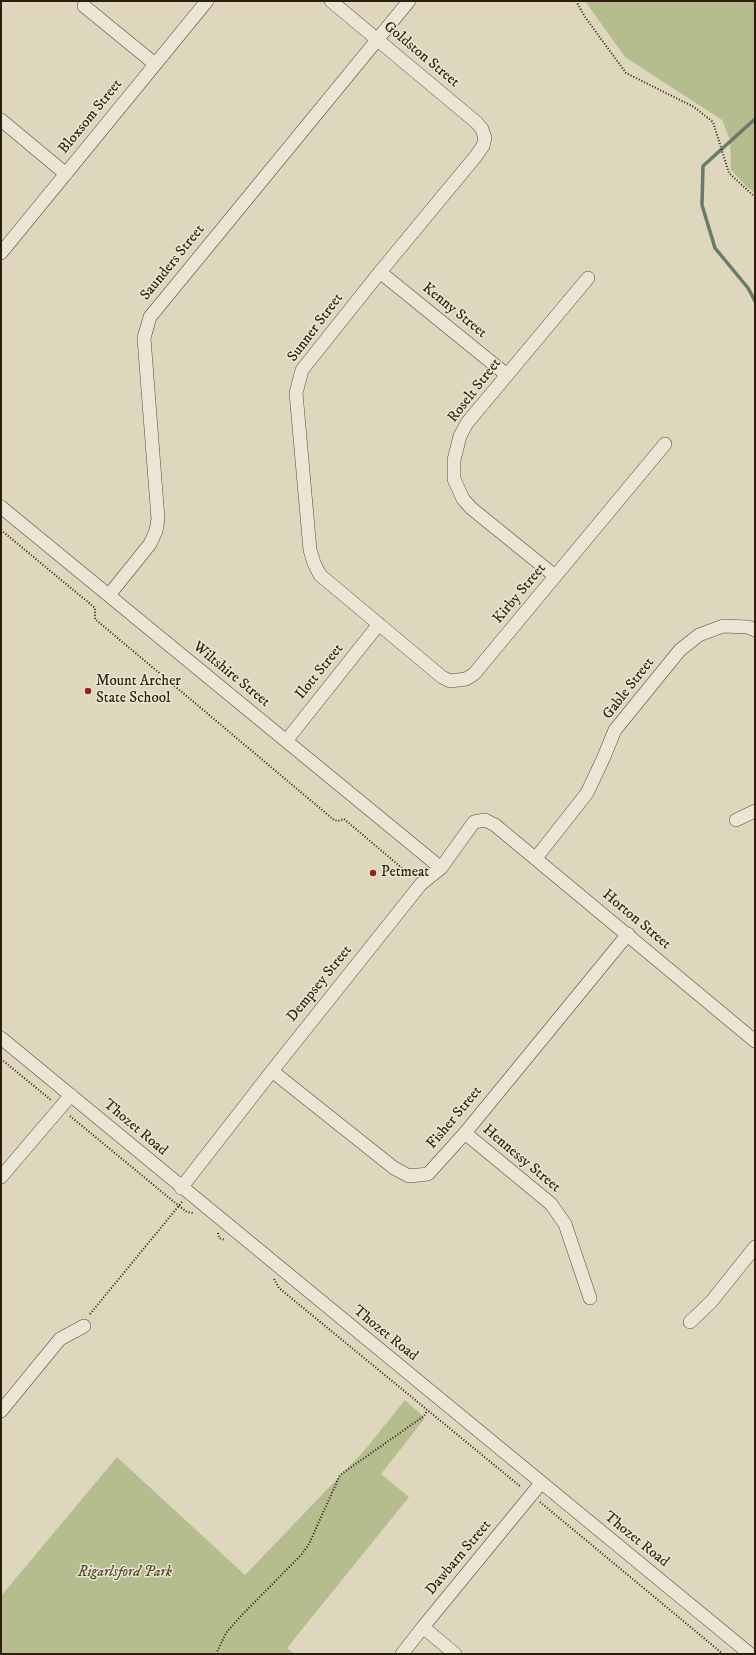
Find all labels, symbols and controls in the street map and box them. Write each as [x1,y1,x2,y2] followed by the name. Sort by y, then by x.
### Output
[379,18,463,92] street label: Goldston Street
[55,76,127,158] street label: Bloxsom Street
[137,221,209,305] street label: Saunders Street
[418,279,490,343] street label: Kenny Street
[284,290,348,366] street label: Sunner Street
[444,355,506,427] street label: Roselt Street
[490,560,550,628] street label: Kirby Street
[189,638,273,712] street label: Wiltshire Street
[292,641,348,703] street label: Ilott Street
[599,655,659,723] street label: Gable Street
[96,673,181,708] place label: Mount Archer State School
[83,686,93,696] marker: Mount Archer State School
[381,864,429,882] place label: Petmeat
[368,868,378,878] marker: Petmeat
[598,886,674,954] street label: Horton Street
[284,942,356,1026] street label: Dempsey Street
[424,1083,486,1153] street label: Fisher Street
[99,1096,171,1160] street label: Thozet Road
[478,1121,564,1197] street label: Hennessy Street
[349,1302,421,1366] street label: Thozet Road
[600,1508,672,1572] street label: Thozet Road
[422,1517,496,1599] street label: Dawbarn Street
[78,1564,172,1582] park label: Rigarlsford Park

